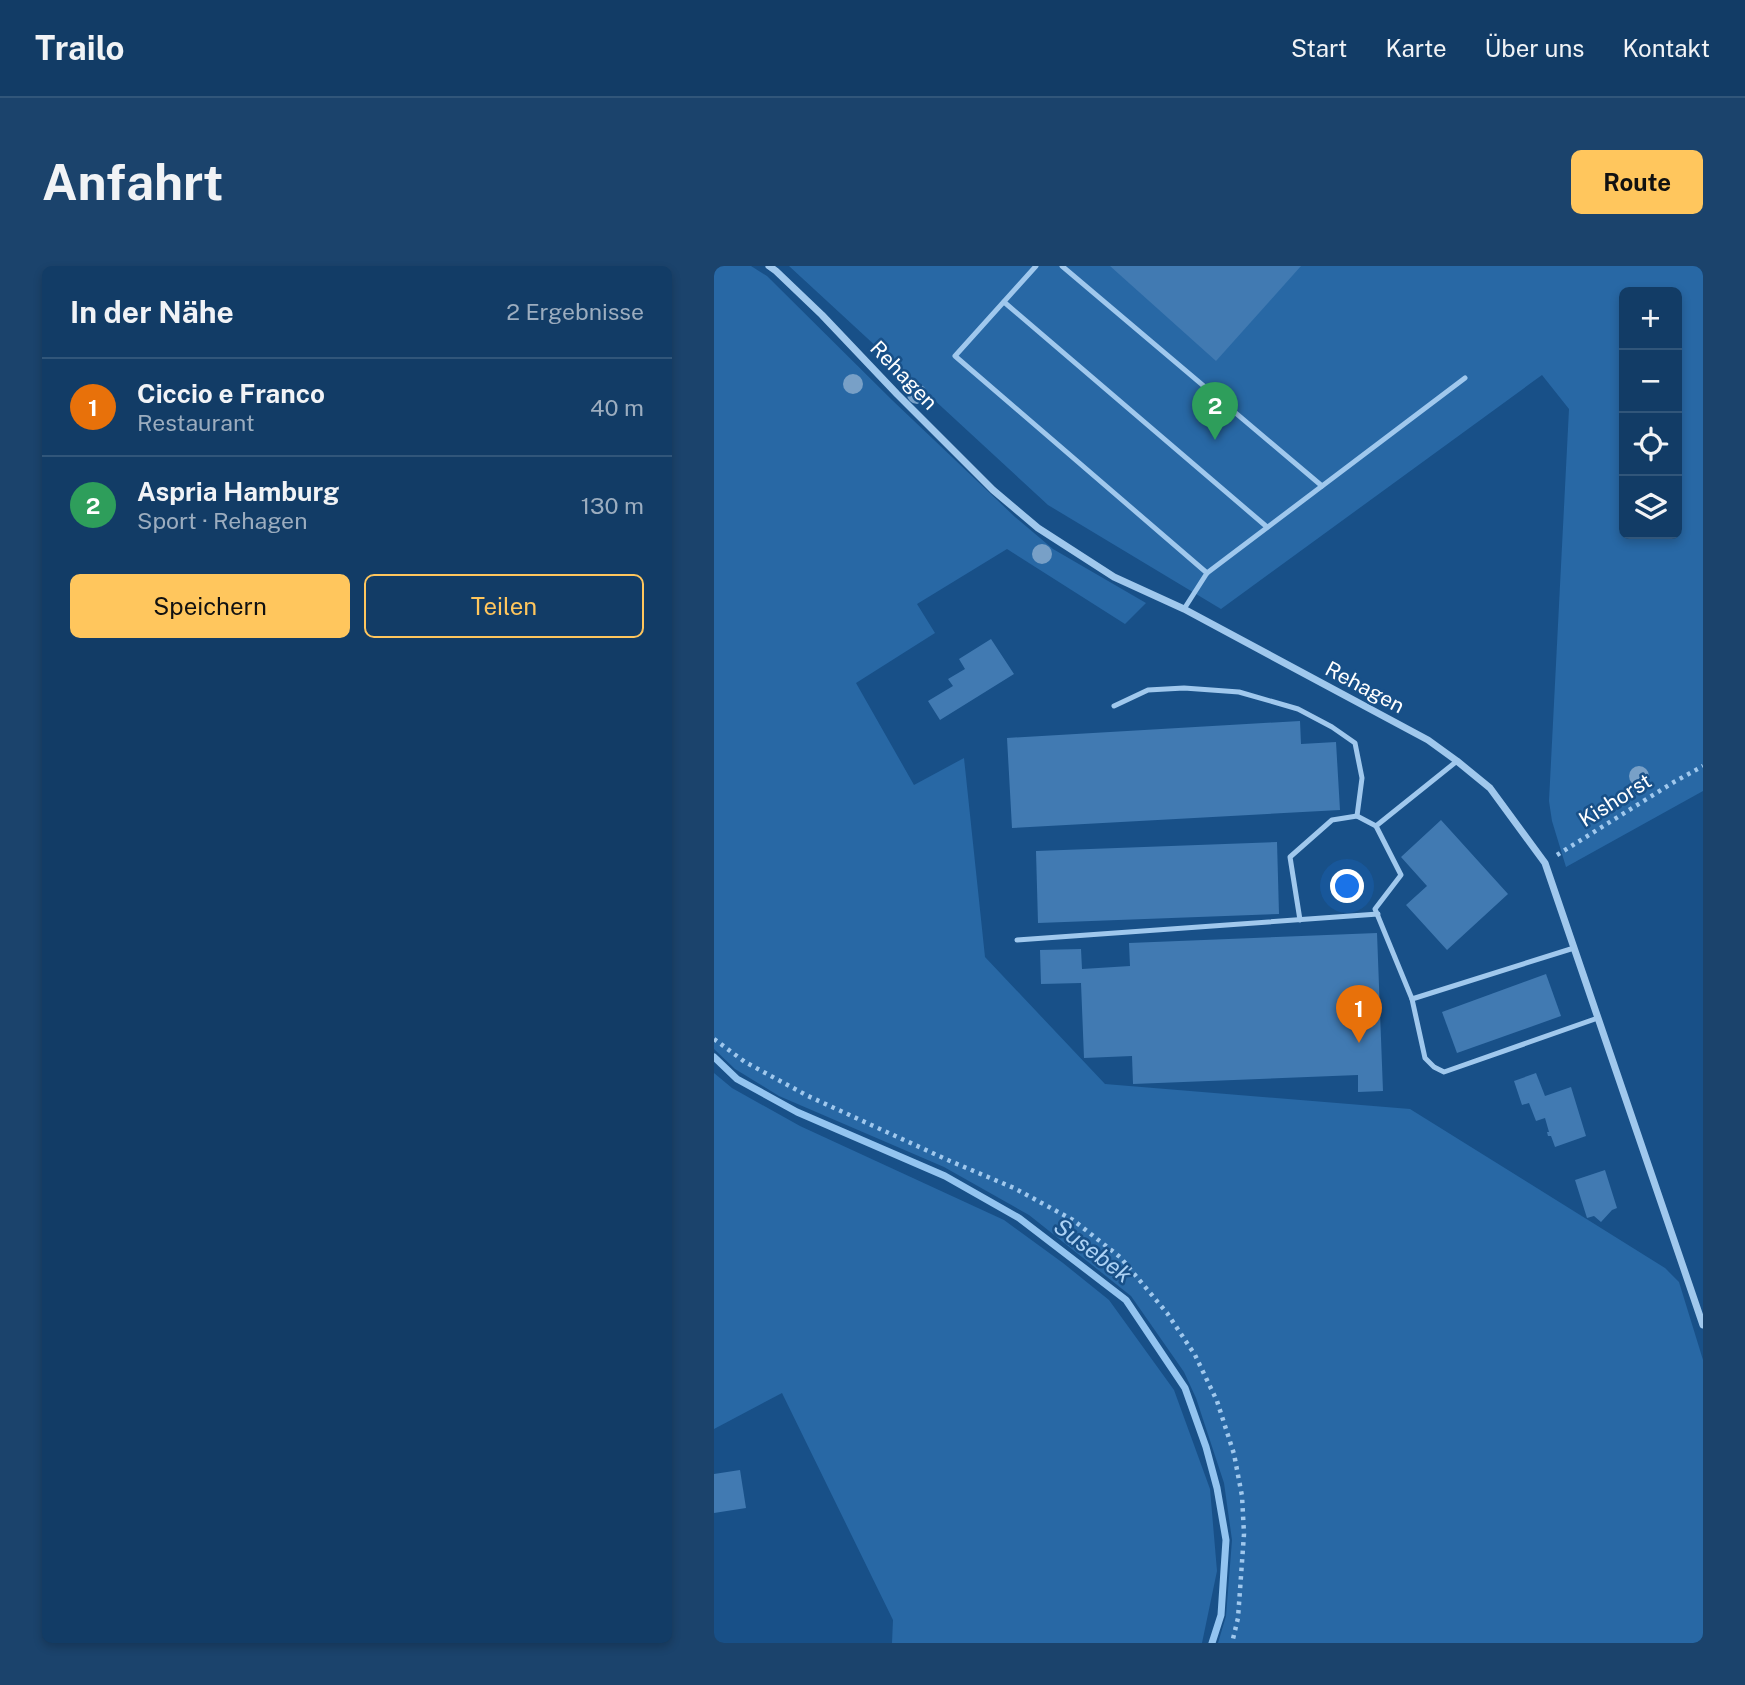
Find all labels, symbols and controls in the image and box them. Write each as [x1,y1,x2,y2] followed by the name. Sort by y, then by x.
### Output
[35,29,125,67] text: Trailo
[1291,34,1347,62] text: Start
[1385,34,1447,62] text: Karte
[1485,34,1584,62] text: Über uns
[1622,34,1710,62] text: Kontakt
[1571,150,1703,214] button: Route
[42,153,223,211] text: Anfahrt
[1619,287,1682,539] map controls
[1619,287,1682,350] button: +
[70,294,234,330] text: In der Nähe
[506,298,644,325] text: 2 Ergebnisse
[865,335,943,415] street label: Rehagen
[1619,350,1682,413] button: −
[137,378,325,409] text: Ciccio e Franco
[1192,382,1238,440] pin: 2
[88,394,98,421] text: 1
[590,394,644,421] text: 40 m
[137,409,255,436] text: Restaurant
[1619,413,1682,476] button: locate
[137,476,339,507] text: Aspria Hamburg
[1619,476,1682,539] button: layers
[86,492,100,519] text: 2
[581,492,644,519] text: 130 m
[137,507,307,534] text: Sport · Rehagen
[70,574,350,638] button: Speichern
[364,574,644,638] button: Teilen
[1321,656,1409,718] street label: Rehagen
[1574,768,1656,832] street label: Kishorst
[1330,869,1364,903] your location
[1336,985,1382,1043] pin: 1
[1049,1212,1138,1288] water label: Susebek

